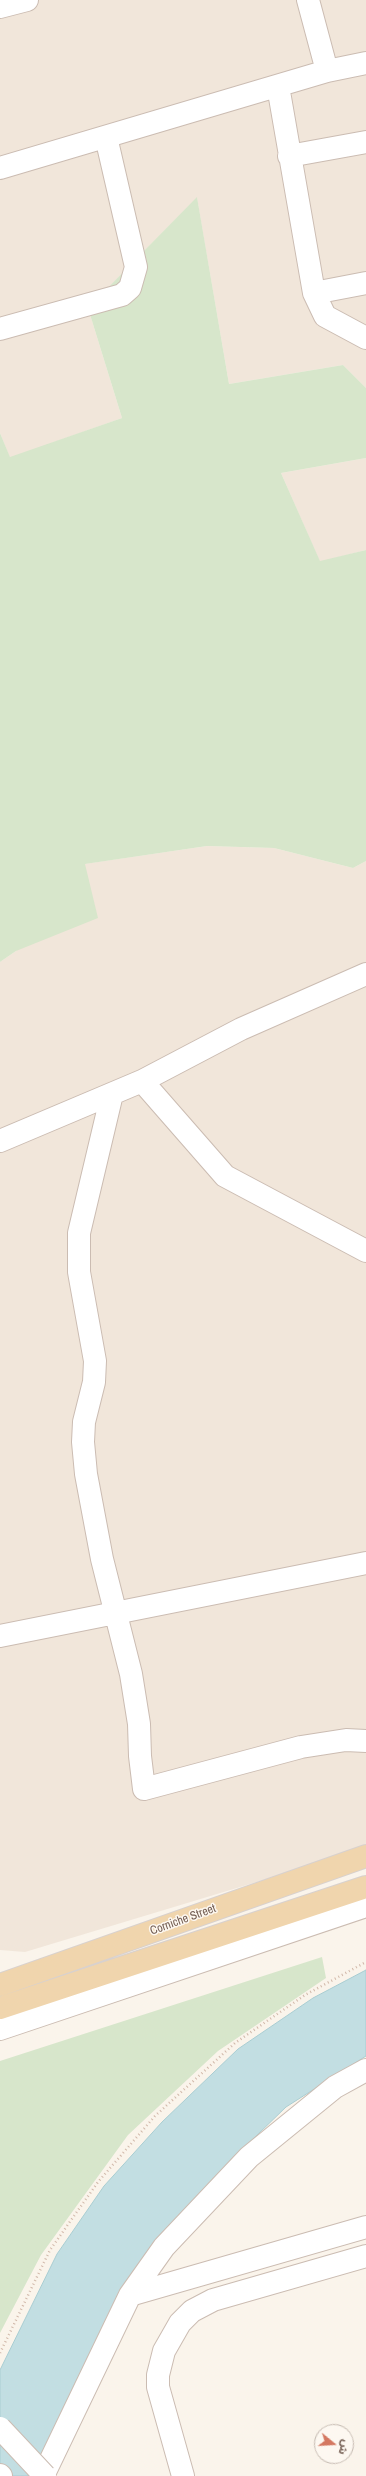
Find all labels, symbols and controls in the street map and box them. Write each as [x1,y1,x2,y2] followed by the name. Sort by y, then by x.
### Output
[148,1901,218,1939] street label: Corniche Street
[314,2424,354,2464] north arrow
[335,2438,353,2457] text: ش

